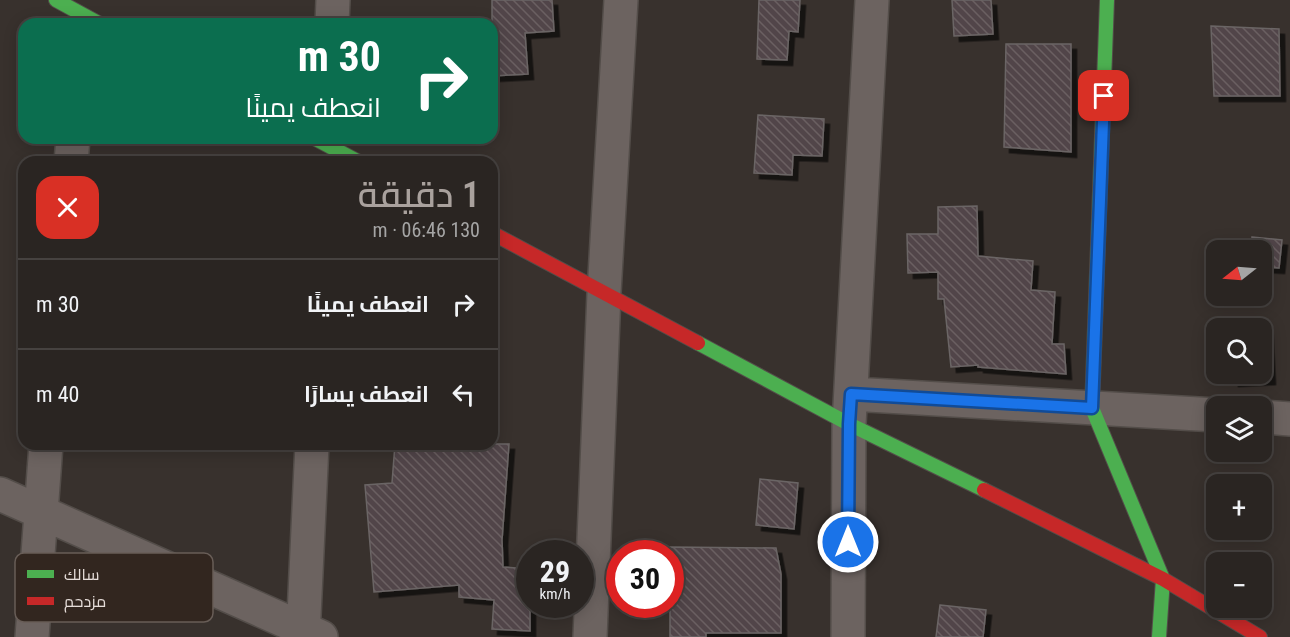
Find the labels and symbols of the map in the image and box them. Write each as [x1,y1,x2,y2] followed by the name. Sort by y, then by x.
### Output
[1078,70,1129,121] pin
[1206,240,1272,306] north arrow
[816,510,880,574] position arrow
[606,540,684,618] speed limit sign: 30
[15,553,213,622] legend
[64,565,99,584] text: سالك
[64,592,106,613] text: مزدحم

